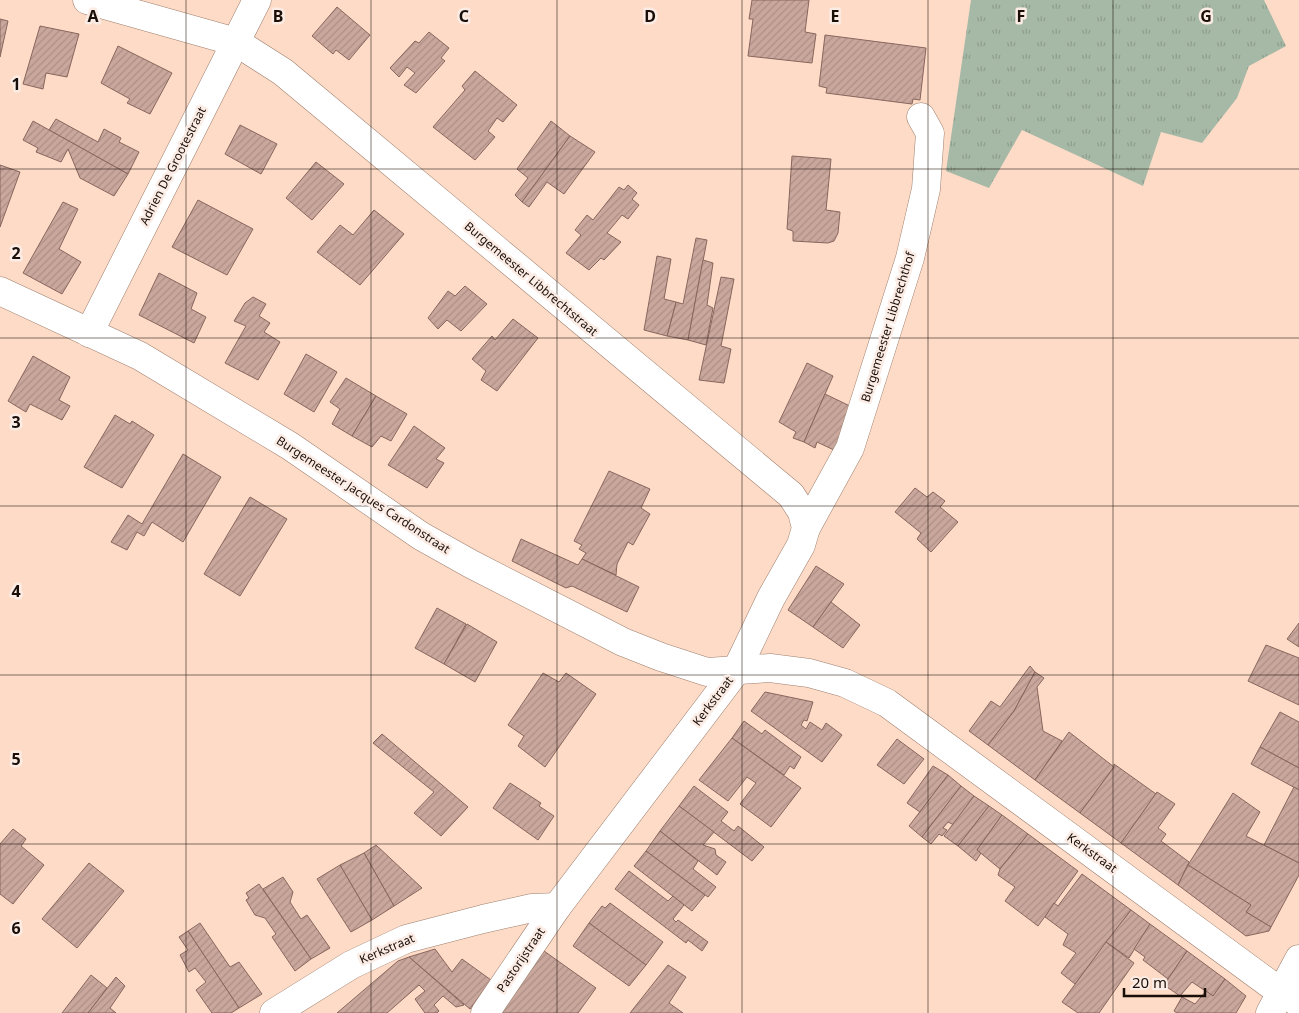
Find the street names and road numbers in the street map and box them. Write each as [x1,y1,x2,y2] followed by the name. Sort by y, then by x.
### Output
[135,103,210,228] street label: Adrien De Grootestraat
[461,218,602,340] street label: Burgemeester Libbrechtstraat
[857,249,919,404] street label: Burgemeester Libbrechthof
[273,432,454,558] street label: Burgemeester Jacques Cardonstraat
[688,672,737,729] street label: Kerkstraat
[1064,829,1121,877] street label: Kerkstraat
[493,923,549,996] street label: Pastorijstraat
[357,929,418,968] street label: Kerkstraat

